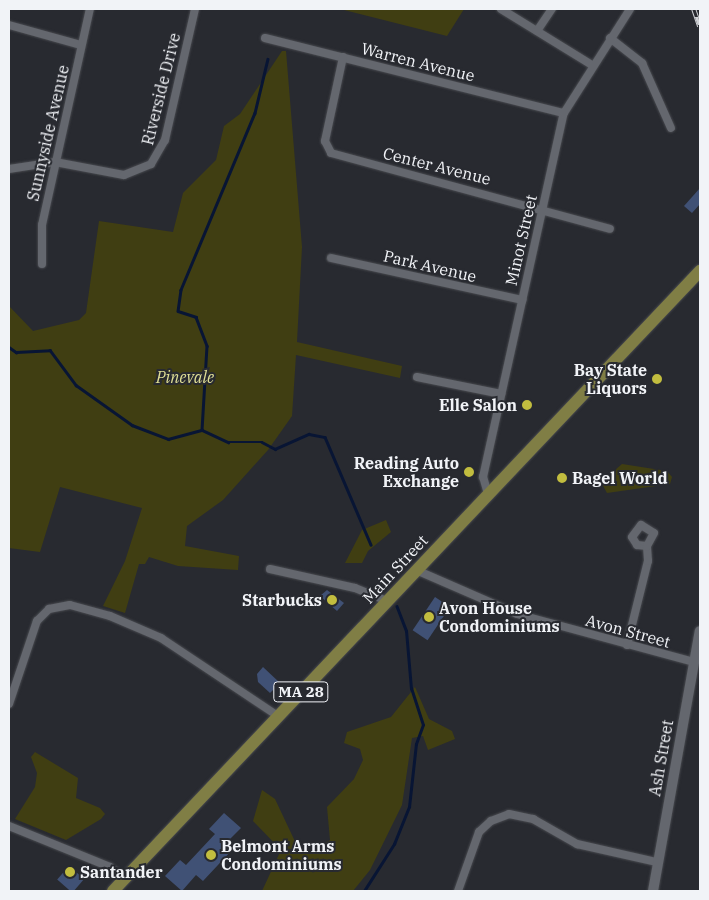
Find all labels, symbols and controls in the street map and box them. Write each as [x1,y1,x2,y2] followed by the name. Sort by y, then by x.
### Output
[138,31,184,147] street label: Riverside Drive
[359,39,477,85] street label: Warren Avenue
[23,63,73,203] street label: Sunnyside Avenue
[381,143,493,189] street label: Center Avenue
[501,193,541,287] street label: Minot Street
[382,246,478,286] street label: Park Avenue
[574,360,647,398] place label: Bay State Liquors
[156,367,214,387] park label: Pinevale
[651,373,663,385] marker: Bay State Liquors
[439,395,517,415] place label: Elle Salon
[521,399,533,411] marker: Elle Salon
[354,453,459,491] place label: Reading Auto Exchange
[463,466,475,478] marker: Reading Auto Exchange
[572,468,668,488] place label: Bagel World
[556,472,568,484] marker: Bagel World
[358,531,432,607] street label: Main Street
[242,590,322,610] place label: Starbucks
[326,594,338,606] marker: Starbucks
[439,598,560,636] place label: Avon House Condominiums
[584,610,672,652] street label: Avon Street
[423,611,435,623] marker: Avon House Condominiums
[272,680,330,704] road number: MA 28
[645,718,677,798] street label: Ash Street
[221,836,342,874] place label: Belmont Arms Condominiums
[205,849,217,861] marker: Belmont Arms Condominiums
[80,862,163,882] place label: Santander
[64,866,76,878] marker: Santander

